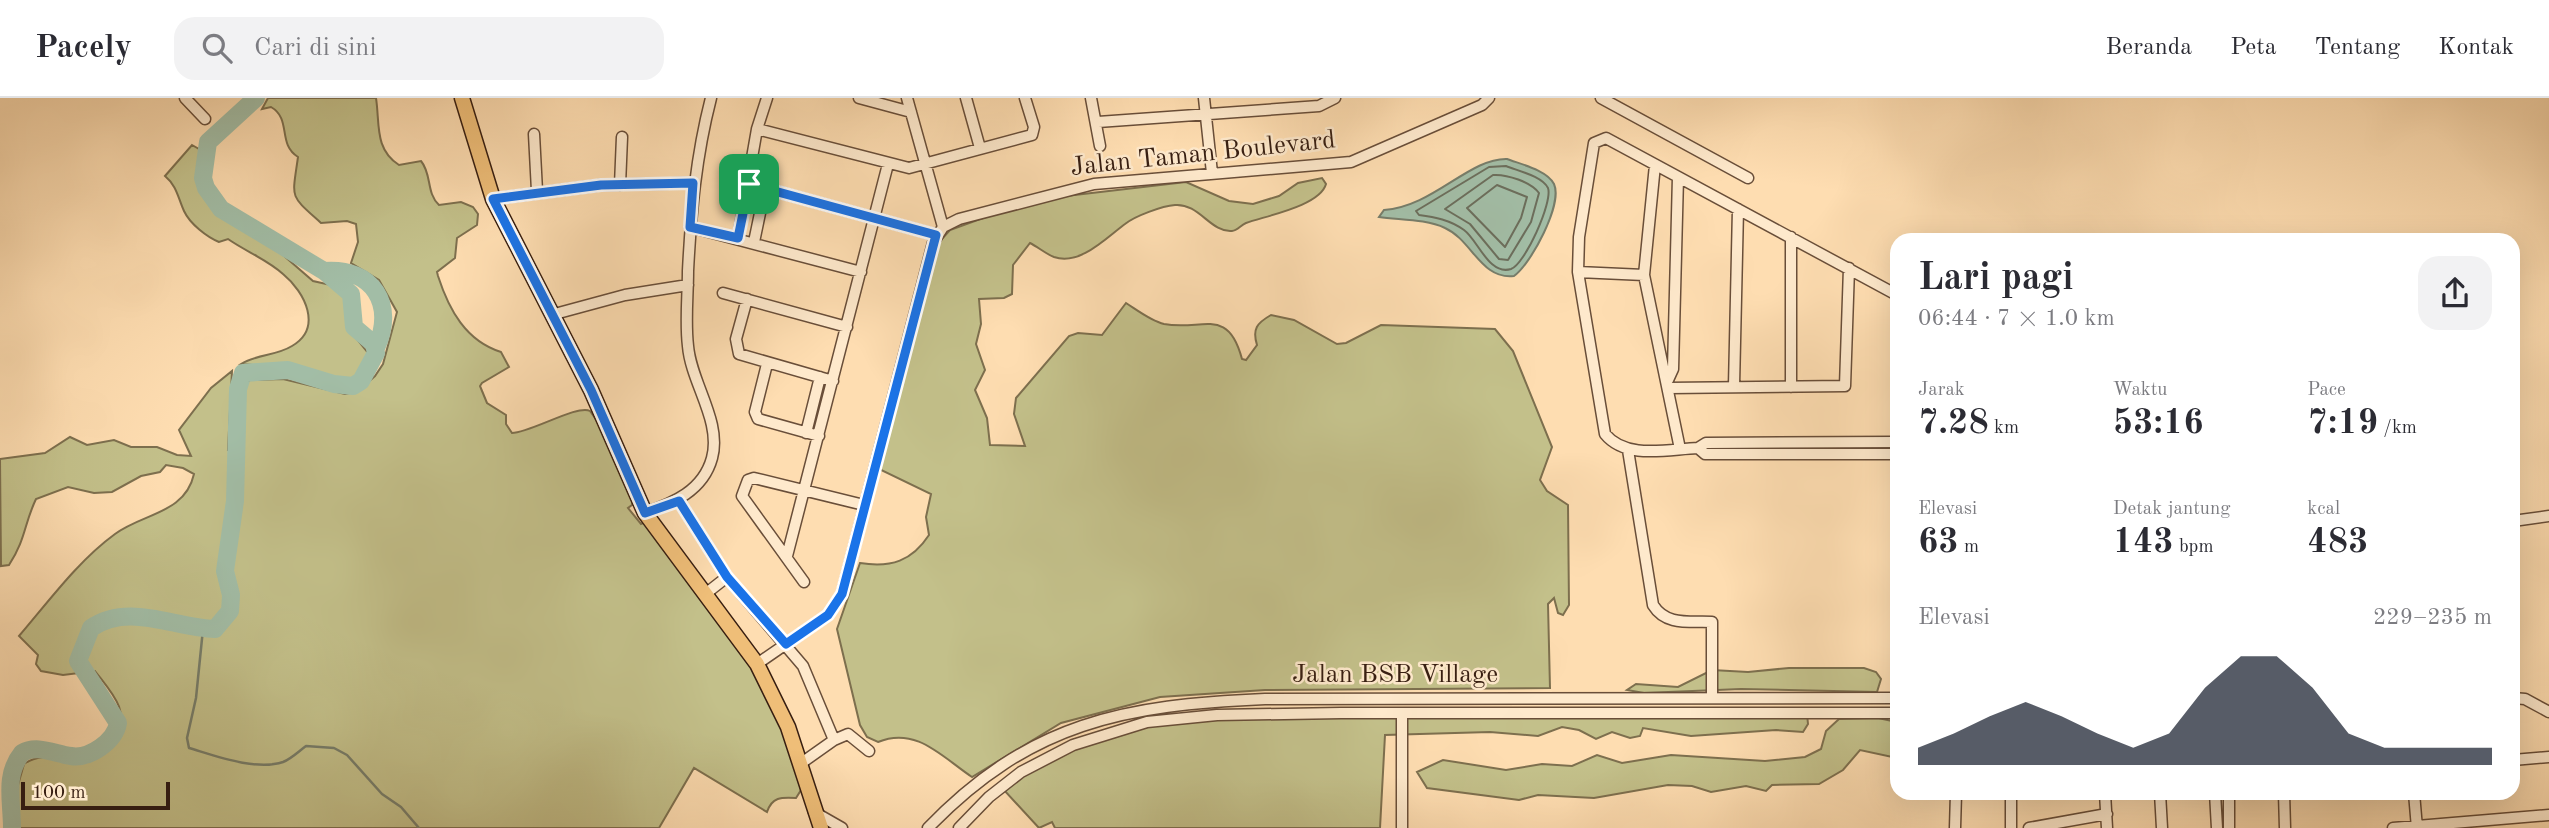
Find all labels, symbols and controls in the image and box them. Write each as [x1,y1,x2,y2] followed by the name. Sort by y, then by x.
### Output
[174,17,664,80] search box
[198,29,236,67] icon: search
[35,32,132,65] text: Pacely
[254,35,376,61] text: Cari di sini
[2106,36,2192,60] text: Beranda
[2230,36,2277,60] text: Peta
[2315,36,2400,60] text: Tentang
[2438,36,2514,60] text: Kontak
[1069,127,1337,181] street label: Jalan Taman Boulevard
[719,154,779,214] pin
[730,165,768,203] icon: arrive
[2418,256,2492,330] button: share
[1918,260,2073,298] text: Lari pagi
[1918,307,2115,330] text: 06:44 · 7 × 1.0 km
[1918,381,1965,400] text: Jarak
[2113,381,2168,400] text: Waktu
[2307,381,2346,400] text: Pace
[1918,406,1989,441] text: 7.28
[2113,406,2204,441] text: 53:16
[2307,406,2378,441] text: 7:19
[1989,419,2019,438] text: km
[2378,419,2417,438] text: /km
[1918,500,1977,519] text: Elevasi
[2113,500,2231,519] text: Detak jantung
[2307,500,2340,519] text: kcal
[1918,525,1959,560] text: 63
[2113,525,2174,560] text: 143
[2307,525,2368,560] text: 483
[1959,538,1979,557] text: m
[2174,538,2214,557] text: bpm
[1918,606,1990,629] text: Elevasi
[2373,606,2492,629] text: 229–235 m
[1292,662,1498,688] street label: Jalan BSB Village
[21,779,170,811] scale bar
[32,784,85,803] text: 100 m

